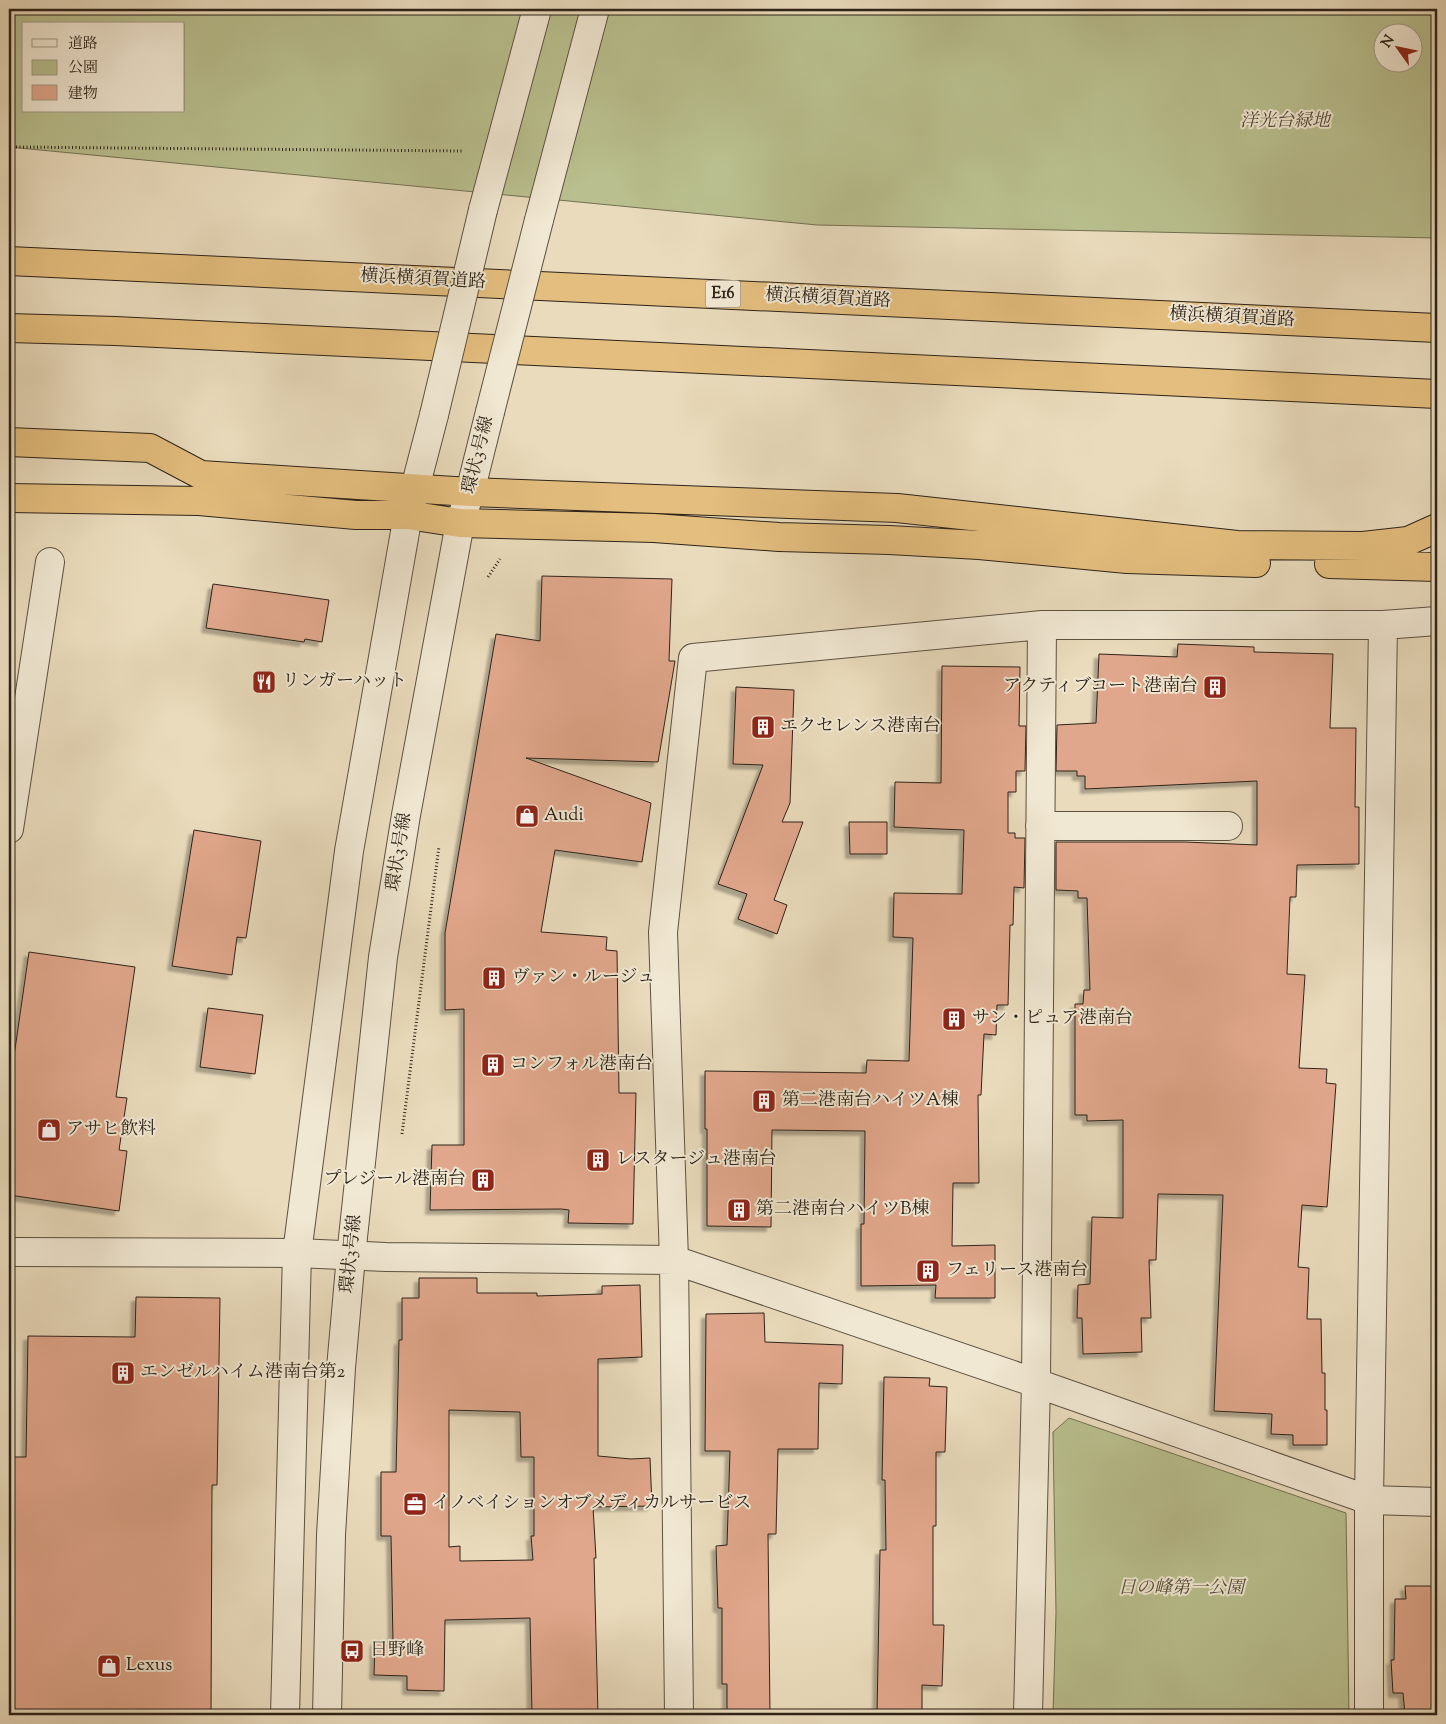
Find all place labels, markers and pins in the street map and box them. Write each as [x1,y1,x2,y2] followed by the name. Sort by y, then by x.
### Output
[251,669,277,695] restaurant icon: リンガーハット
[282,669,407,695] place label: リンガーハット
[1003,674,1198,700] place label: アクティブコート港南台
[1202,674,1228,700] building icon: アクティブコート港南台
[750,714,776,740] building icon: エクセレンス港南台
[780,714,941,740] place label: エクセレンス港南台
[514,803,540,829] shop icon: Audi
[544,803,584,829] place label: Audi
[481,965,507,991] building icon: ヴァン・ルージュ
[512,965,655,991] place label: ヴァン・ルージュ
[941,1006,967,1032] building icon: サン・ピュア港南台
[972,1006,1133,1032] place label: サン・ピュア港南台
[480,1052,506,1078] building icon: コンフォル港南台
[510,1052,653,1078] place label: コンフォル港南台
[751,1088,777,1114] building icon: 第二港南台ハイツA棟
[782,1088,959,1114] place label: 第二港南台ハイツA棟
[36,1117,62,1143] shop icon: アサヒ飲料
[66,1117,156,1143] place label: アサヒ飲料
[585,1147,611,1173] building icon: レスタージュ港南台
[616,1147,777,1173] place label: レスタージュ港南台
[324,1167,466,1193] place label: プレジール港南台
[470,1167,496,1193] building icon: プレジール港南台
[726,1197,752,1223] building icon: 第二港南台ハイツB棟
[756,1197,929,1223] place label: 第二港南台ハイツB棟
[915,1258,941,1284] building icon: フェリース港南台
[946,1258,1088,1284] place label: フェリース港南台
[110,1360,136,1386] building icon: エンゼルハイム港南台第2
[140,1360,346,1386] place label: エンゼルハイム港南台第2
[402,1491,428,1517] office icon: イノベイションオブメディカルサービス
[432,1491,751,1517] place label: イノベイションオブメディカルサービス
[339,1638,365,1664] bus stop icon: 日野峰
[370,1638,424,1664] place label: 日野峰
[96,1653,122,1679] shop icon: Lexus
[126,1653,172,1679] place label: Lexus

